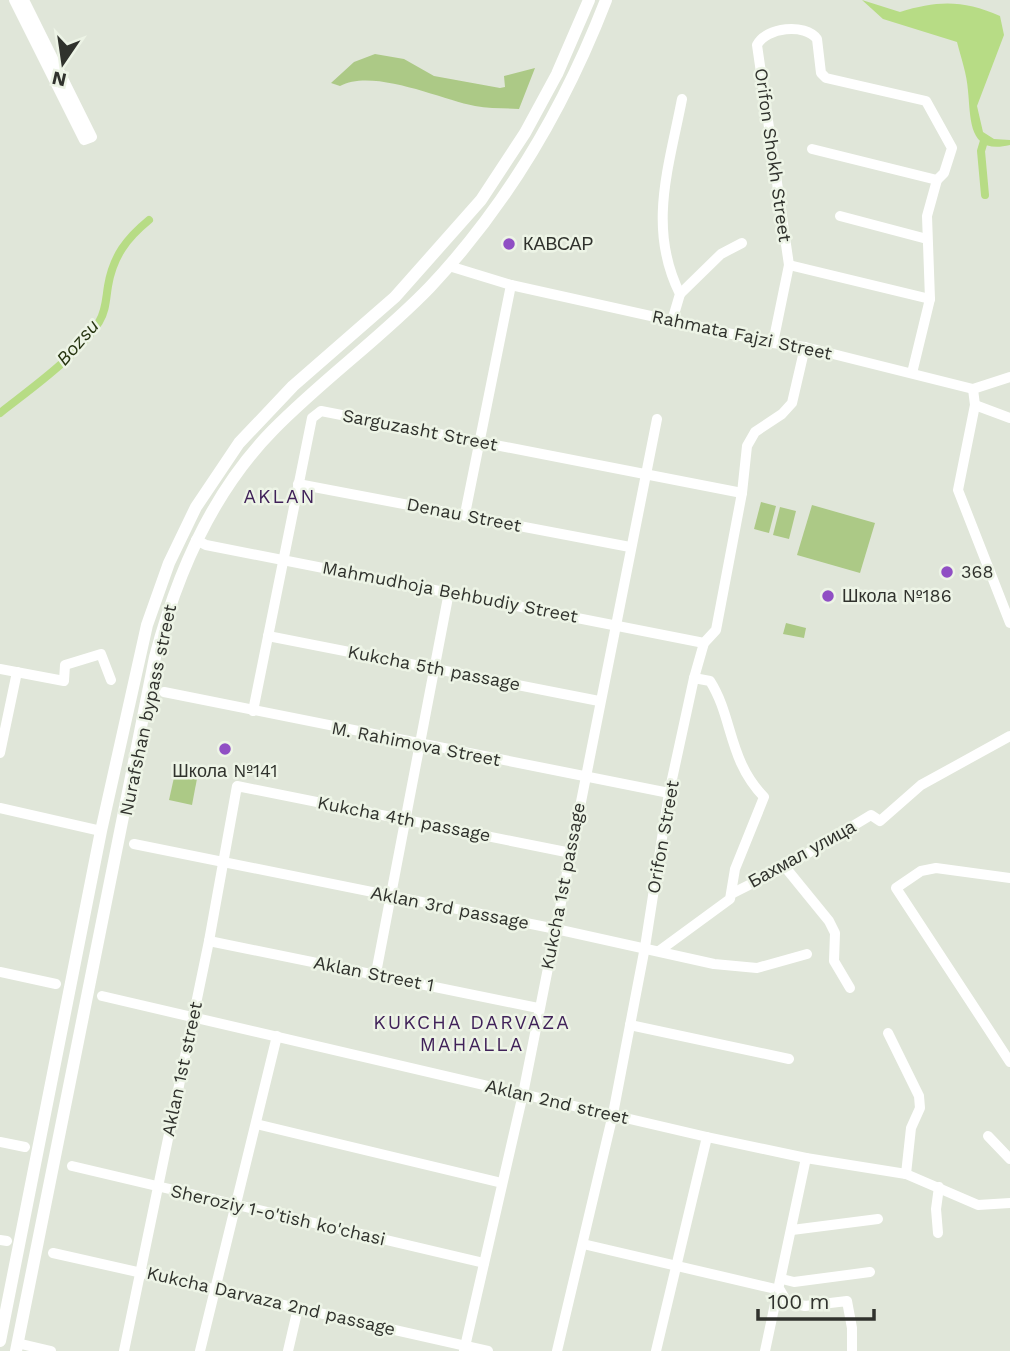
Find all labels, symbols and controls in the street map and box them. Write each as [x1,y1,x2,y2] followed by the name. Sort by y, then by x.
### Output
[28,28,98,98] north arrow
[50,66,69,92] text: N
[751,67,796,244] street label: Orifon Shokh Street
[523,233,594,254] place label: КАВСАР
[501,236,517,252] marker: КАВСАР
[650,305,834,364] street label: Rahmata Fajzi Street
[51,315,104,370] water label: Bozsu
[341,404,500,455] street label: Sarguzasht Street
[244,485,316,508] district label: AKLAN
[405,493,524,536] street label: Denau Street
[321,556,580,627] street label: Mahmudhoja Behbudiy Street
[961,561,994,582] place label: 368
[939,564,955,580] marker: 368
[842,585,952,606] place label: Школа №186
[820,588,836,604] marker: Школа №186
[115,602,180,818] street label: Nurafshan bypass street
[346,640,522,695] street label: Kukcha 5th passage
[330,717,503,770] street label: M. Rahimova Street
[217,741,233,757] marker: Школа №141
[172,760,278,781] place label: Школа №141
[642,778,683,895] street label: Orifon Street
[316,791,492,846] street label: Kukcha 4th passage
[536,801,589,971] street label: Kukcha 1st passage
[744,815,860,892] street label: Бахмал улица
[369,882,531,933] street label: Аklаn 3rd passage
[312,952,436,995] street label: Аklаn Street 1
[157,999,206,1138] street label: Aklan 1st street
[373,1011,571,1056] district label: KUKCHA DARVAZA MAHALLA
[484,1075,631,1128] street label: Аklаn 2nd street
[169,1180,387,1249] street label: Sheroziy 1-o'tish ko'chasi
[145,1262,397,1339] street label: Kukcha Darvaza 2nd passage
[758,1278,874,1322] scale bar
[768,1289,830,1314] text: 100 m

